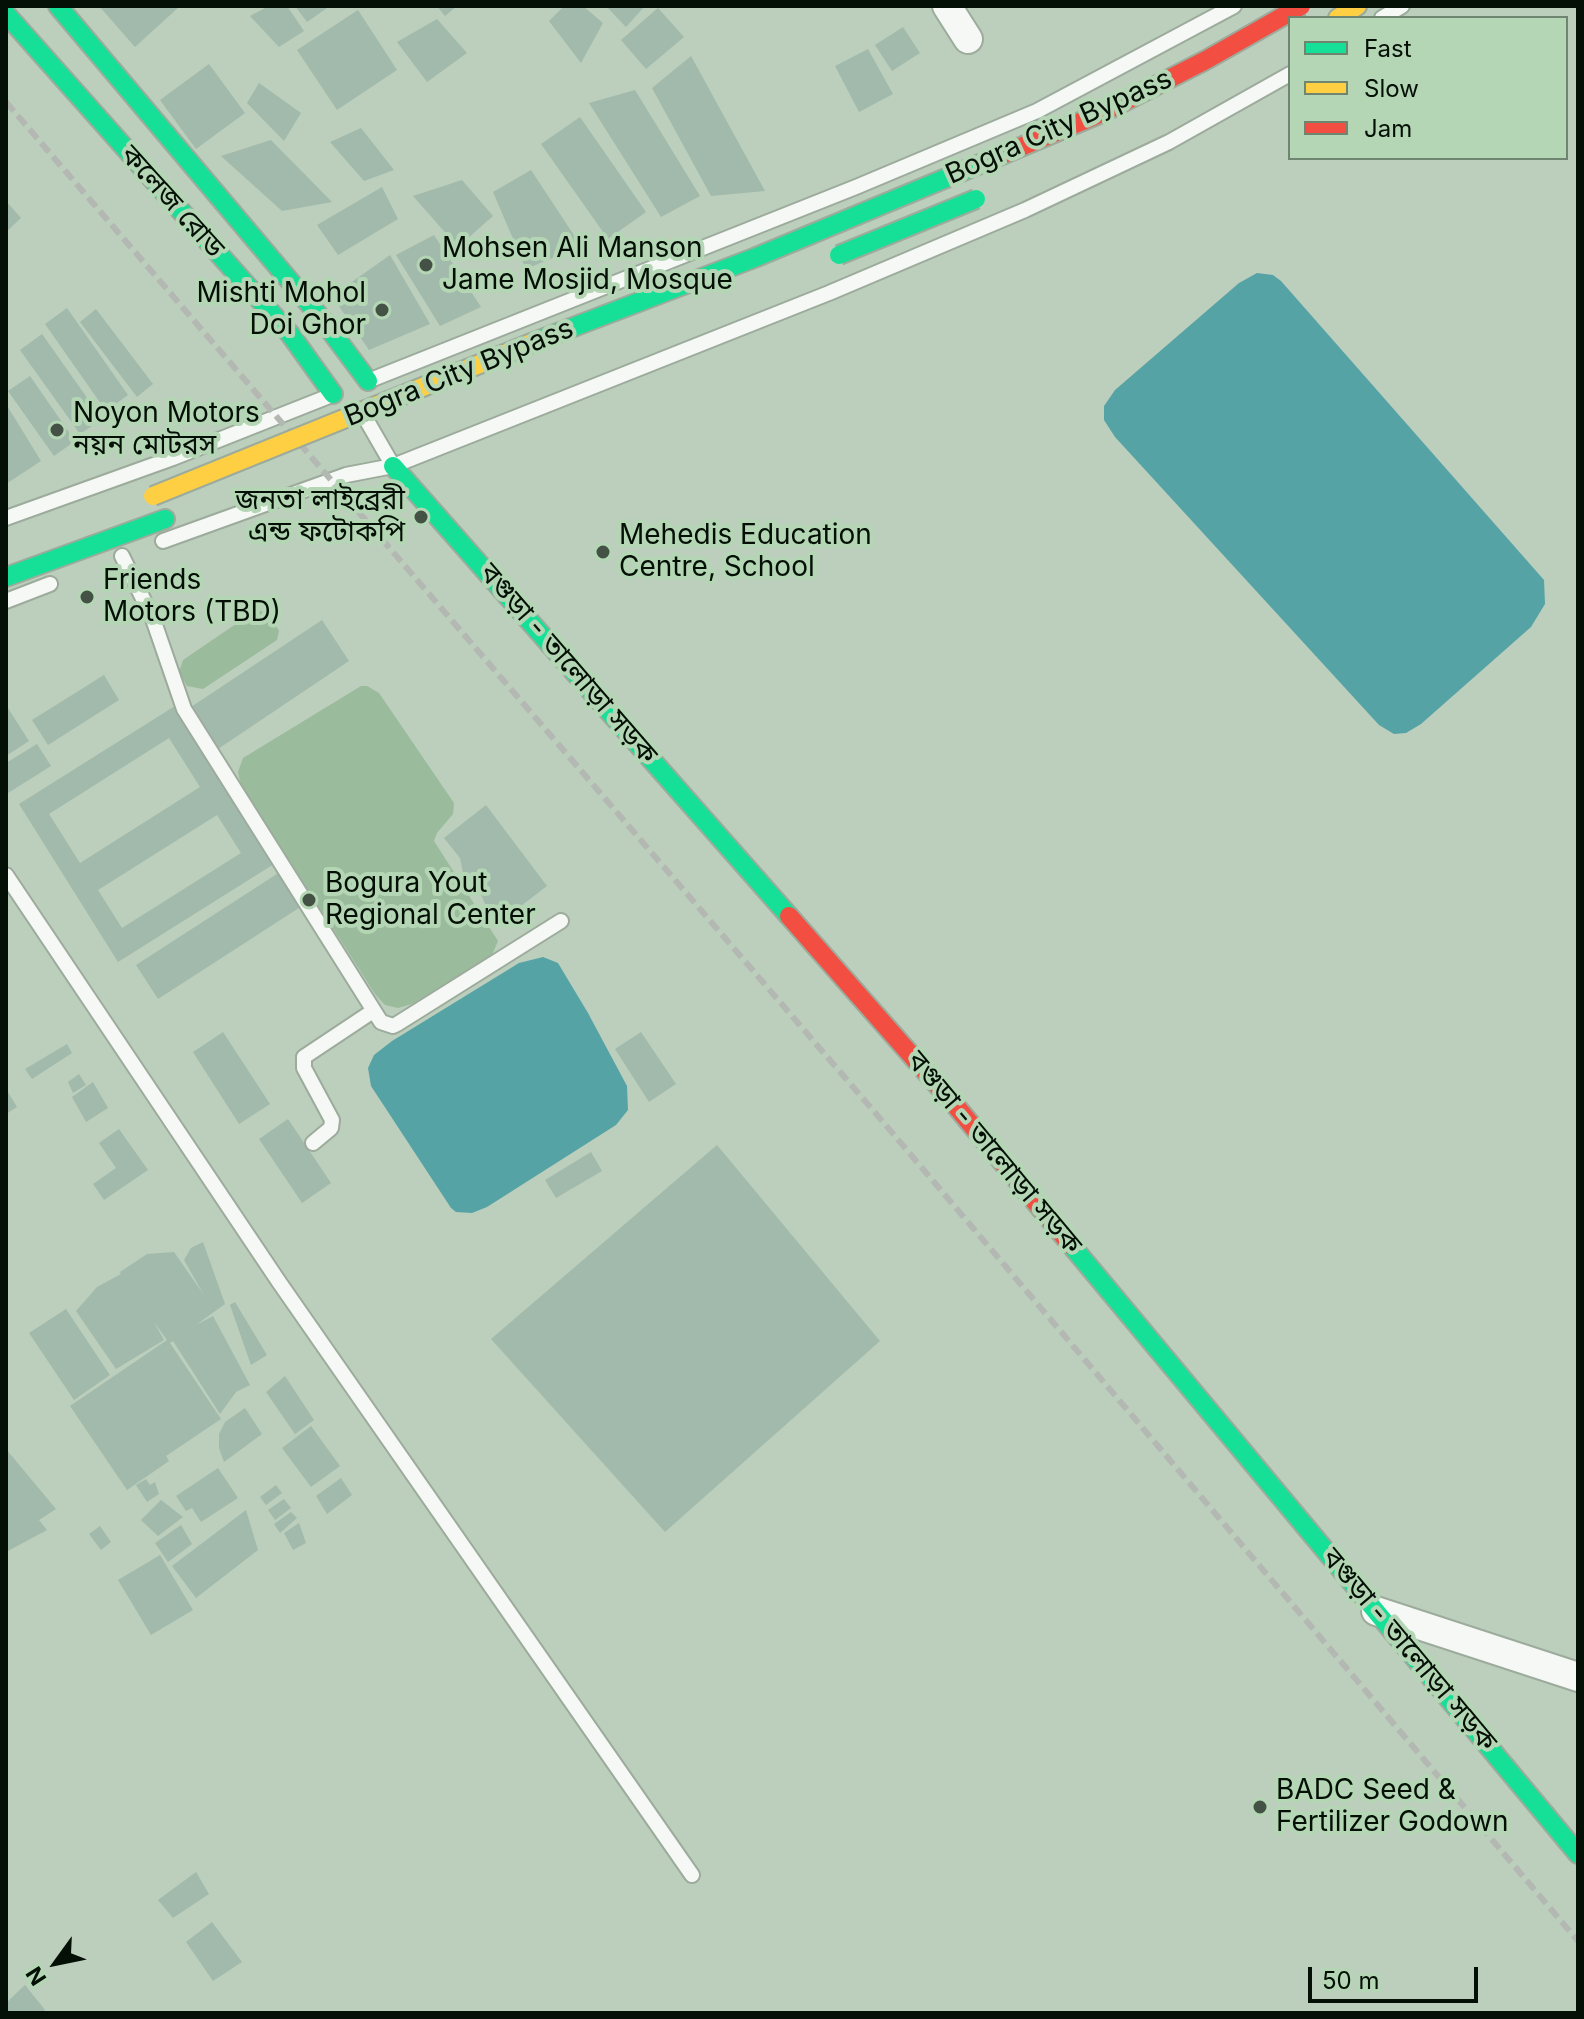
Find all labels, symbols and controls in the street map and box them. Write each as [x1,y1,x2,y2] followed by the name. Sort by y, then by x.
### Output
[1288,16,1568,160] legend
[1364,34,1412,63] text: Fast
[941,62,1177,192] street label: Bogra City Bypass
[1364,74,1419,103] text: Slow
[1364,114,1412,143] text: Jam
[113,139,231,265] street label: কলেজ রোড
[442,232,733,298] place label: Mohsen Ali Manson Jame Mosjid, Mosque
[417,256,435,274] marker: Mohsen Ali Manson Jame Mosjid, Mosque
[197,277,366,343] place label: Mishti Mohol Doi Ghor
[373,301,391,319] marker: Mishti Mohol Doi Ghor
[340,312,578,434] street label: Bogra City Bypass
[73,397,260,463] place label: Noyon Motors নয়ন মোটরস
[48,421,66,439] marker: Noyon Motors নয়ন মোটরস
[235,484,405,550] place label: জনতা লাইব্রেরী এন্ড ফটোকপি
[412,508,430,526] marker: জনতা লাইব্রেরী এন্ড ফটোকপি
[619,519,872,585] place label: Mehedis Education Centre, School
[594,543,612,561] marker: Mehedis Education Centre, School
[472,557,664,771] street label: বগুড়া - তালোড়া সড়ক
[103,564,281,630] place label: Friends Motors (TBD)
[78,588,96,606] marker: Friends Motors (TBD)
[325,867,536,933] place label: Bogura Yout Regional Center
[300,891,318,909] marker: Bogura Yout Regional Center
[899,1045,1089,1261] street label: বগুড়া - তালোড়া সড়ক
[1314,1542,1504,1758] street label: বগুড়া - তালোড়া সড়ক
[1276,1774,1509,1840] place label: BADC Seed & Fertilizer Godown
[1251,1798,1269,1816] marker: BADC Seed & Fertilizer Godown
[16,1923,96,2003] north arrow
[1312,1951,1482,2001] scale bar
[20,1962,51,1990] text: N
[1322,1966,1380,1995] text: 50 m

